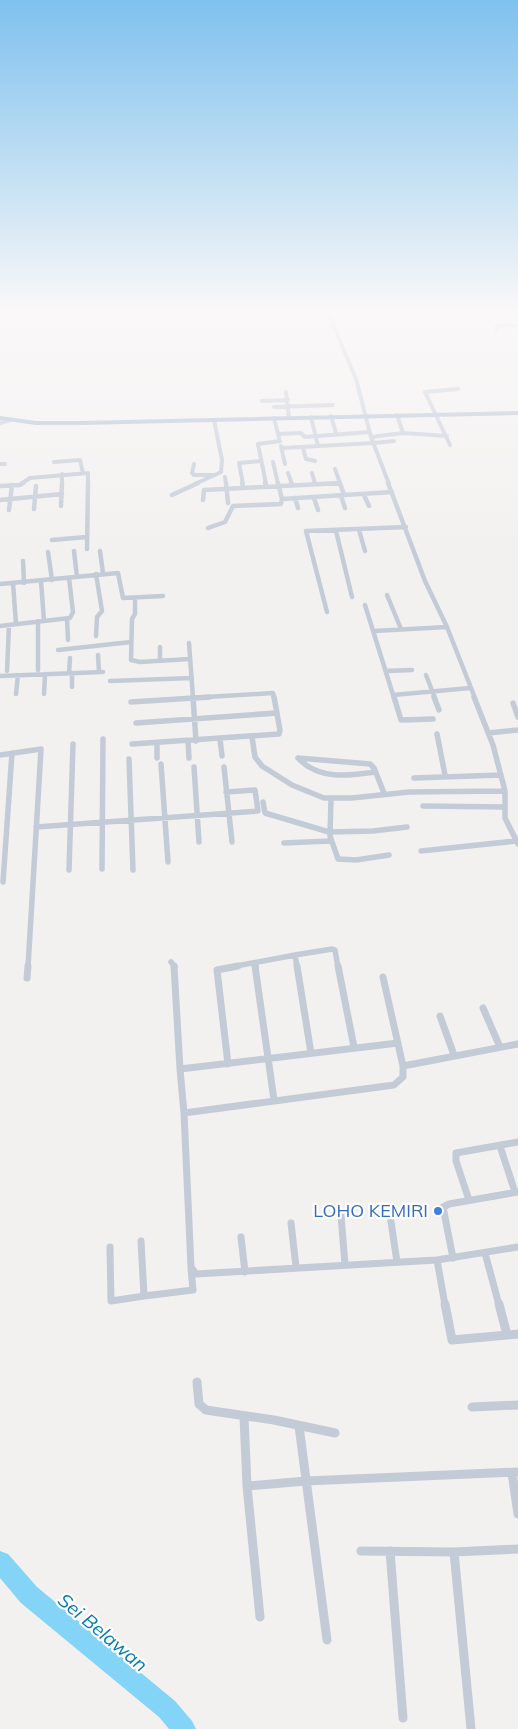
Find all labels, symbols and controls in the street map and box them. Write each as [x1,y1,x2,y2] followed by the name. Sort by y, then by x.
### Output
[313,1199,428,1222] place label: LOHO KEMIRI
[432,1205,444,1217] marker: LOHO KEMIRI
[53,1588,153,1676] water label: Sei Belawan

